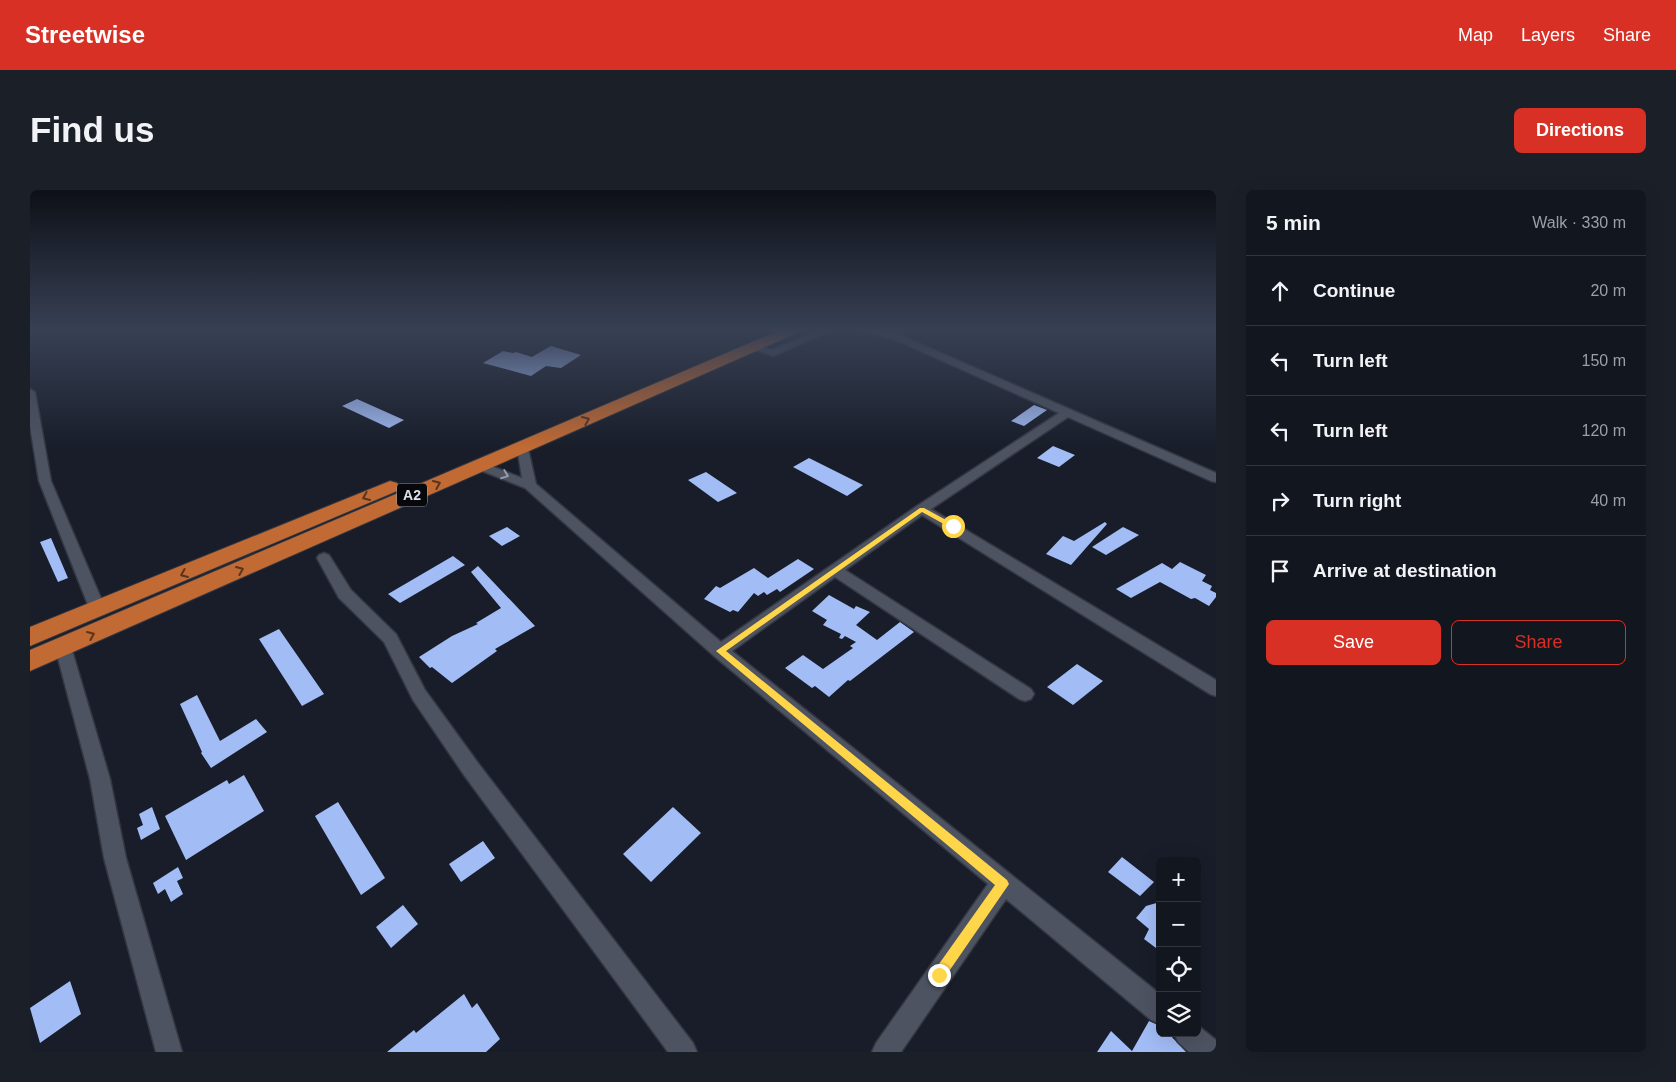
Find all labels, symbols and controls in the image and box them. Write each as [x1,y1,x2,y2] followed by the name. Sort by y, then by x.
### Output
[25,21,145,48] text: Streetwise
[1458,25,1493,45] text: Map
[1521,25,1575,45] text: Layers
[1603,25,1651,45] text: Share
[1514,108,1646,153] button: Directions
[30,110,154,149] text: Find us
[1266,211,1321,234] text: 5 min
[1532,214,1626,231] text: Walk · 330 m
[1266,277,1294,305] icon: ahead
[1313,280,1395,301] text: Continue
[1590,282,1626,299] text: 20 m
[1266,347,1294,375] icon: left
[1313,350,1388,371] text: Turn left
[1582,352,1626,369] text: 150 m
[581,415,590,426] one-way arrow
[1266,417,1294,445] icon: left
[1313,420,1388,441] text: Turn left
[1582,422,1626,439] text: 120 m
[501,469,509,479] one-way arrow
[432,480,441,491] one-way arrow
[397,484,427,506] road number: A2
[1266,487,1294,515] icon: right
[1313,490,1401,511] text: Turn right
[362,491,371,502] one-way arrow
[1590,492,1626,509] text: 40 m
[942,515,965,538] route start
[1266,557,1294,585] icon: arrive
[1313,560,1497,581] text: Arrive at destination
[235,565,244,576] one-way arrow
[180,568,189,579] one-way arrow
[1266,620,1441,665] button: Save
[1451,620,1626,665] button: Share
[86,630,95,641] one-way arrow
[1156,857,1201,1037] map controls
[1156,857,1201,902] button: +
[1156,902,1201,947] button: −
[1156,947,1201,992] button: locate
[928,964,951,987] route end
[1156,992,1201,1037] button: layers

